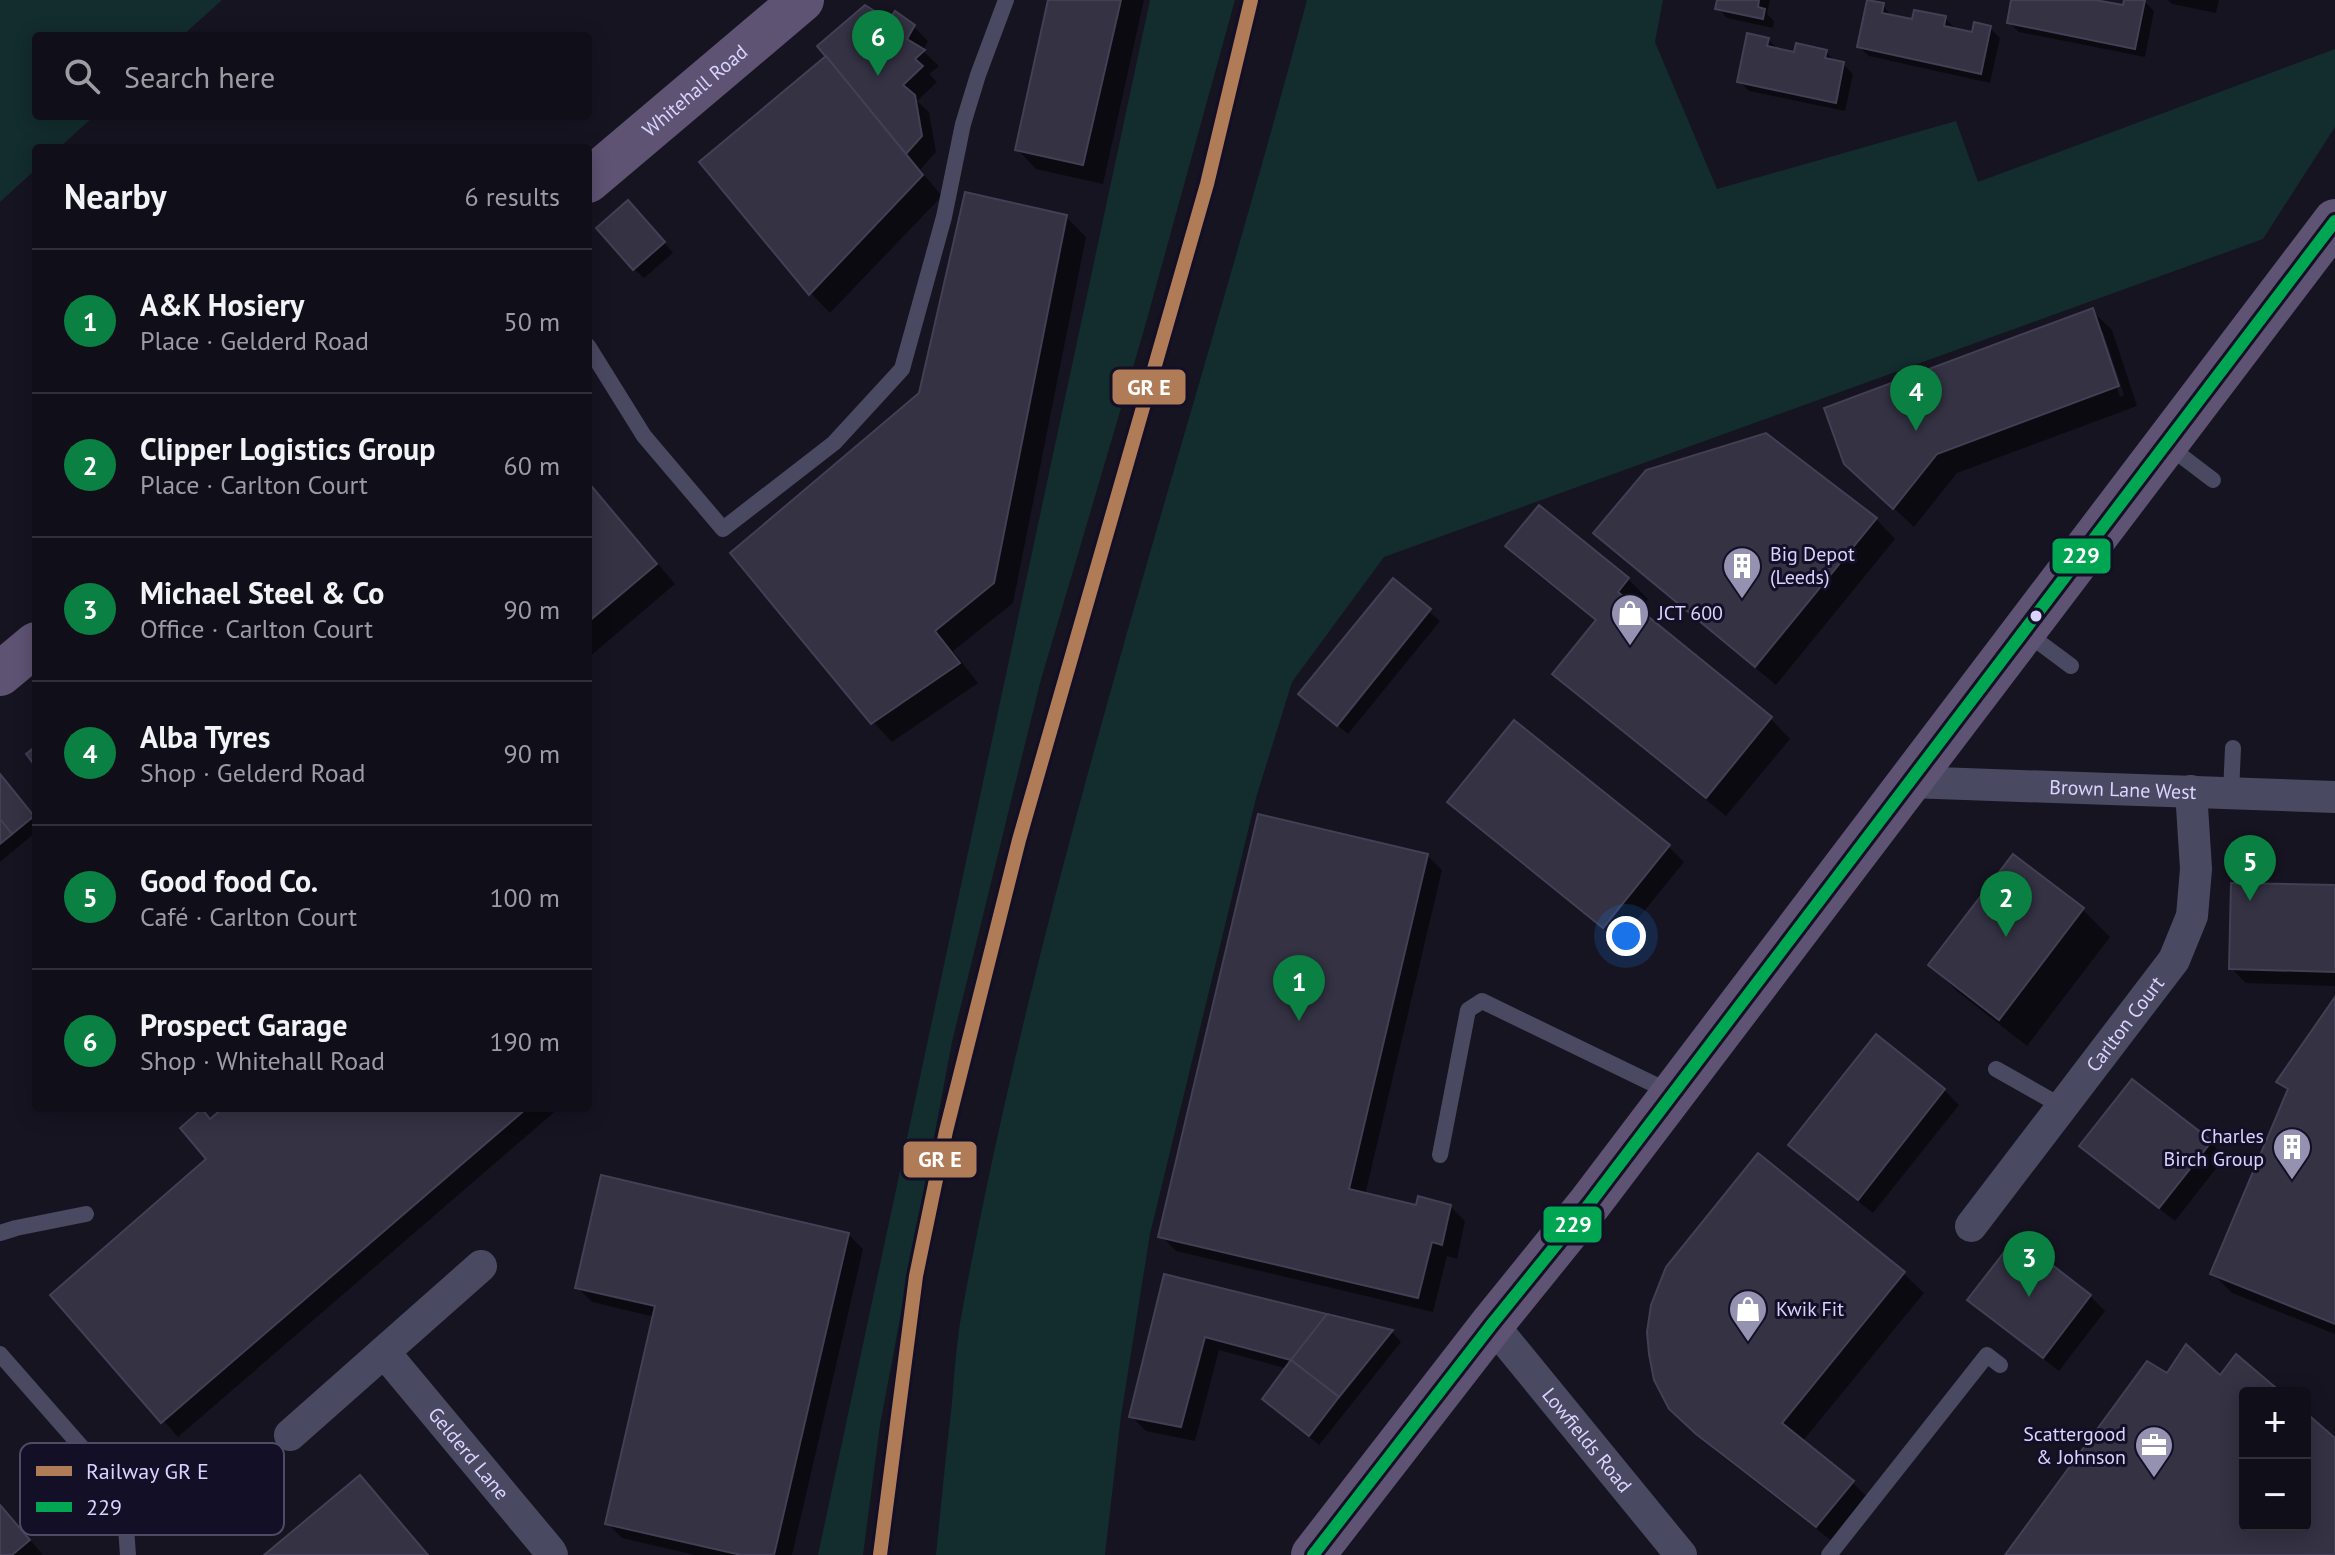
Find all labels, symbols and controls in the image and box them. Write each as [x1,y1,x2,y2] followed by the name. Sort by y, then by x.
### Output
[852,10,904,76] pin: 6
[32,32,592,120] search box
[637,39,753,142] street label: Whitehall Road
[60,54,104,98] icon: search
[124,57,275,96] text: Search here
[64,174,166,218] text: Nearby
[465,180,560,213] text: 6 results
[140,285,304,324] text: A&K Hosiery
[83,305,97,338] text: 1
[504,305,560,338] text: 50 m
[140,324,369,357] text: Place · Gelderd Road
[1890,365,1942,431] pin: 4
[1111,368,1187,406] line badge: GR E
[1127,373,1171,401] text: GR E
[140,429,435,468] text: Clipper Logistics Group
[83,449,97,482] text: 2
[504,449,560,482] text: 60 m
[140,468,368,501] text: Place · Carlton Court
[2051,537,2112,575] line badge: 229
[1770,541,1855,590] place label: Big Depot (Leeds)
[2062,541,2100,569] text: 229
[1721,545,1763,600] building icon: Big Depot (Leeds)
[140,573,384,612] text: Michael Steel & Co
[1609,592,1651,647] shop icon: JCT 600
[83,593,97,626] text: 3
[504,593,560,626] text: 90 m
[1657,600,1723,626] place label: JCT 600
[2028,608,2044,624] unlabelled marker
[140,612,373,645] text: Office · Carlton Court
[140,717,270,756] text: Alba Tyres
[83,737,97,770] text: 4
[504,737,560,770] text: 90 m
[140,756,366,789] text: Shop · Gelderd Road
[2049,774,2197,805] street label: Brown Lane West
[2224,835,2276,901] pin: 5
[140,861,318,900] text: Good food Co.
[1980,871,2032,937] pin: 2
[83,881,97,914] text: 5
[489,881,560,914] text: 100 m
[140,900,357,933] text: Café · Carlton Court
[1606,916,1646,956] your location
[1273,955,1325,1021] pin: 1
[2080,971,2170,1077] street label: Carlton Court
[140,1005,347,1044] text: Prospect Garage
[83,1025,97,1058] text: 6
[489,1025,560,1058] text: 190 m
[140,1044,385,1077] text: Shop · Whitehall Road
[2164,1123,2264,1172] place label: Charles Birch Group
[2271,1126,2313,1181] building icon: Charles Birch Group
[902,1140,978,1179] line badge: GR E
[918,1145,962,1173] text: GR E
[1542,1205,1603,1244] line badge: 229
[1554,1210,1592,1238] text: 229
[2003,1231,2055,1297] pin: 3
[1727,1288,1769,1343] shop icon: Kwik Fit
[1776,1296,1844,1322] place label: Kwik Fit
[1536,1382,1638,1498] street label: Lowfields Road
[2239,1387,2311,1531] map controls
[2239,1387,2311,1459] button: +
[422,1402,515,1505] street label: Gelderd Lane
[2023,1421,2126,1470] place label: Scattergood & Johnson
[2133,1424,2175,1479] office icon: Scattergood & Johnson
[20,1443,284,1535] legend
[86,1457,209,1485] text: Railway GR E
[2239,1459,2311,1531] button: −
[86,1493,122,1521] text: 229

